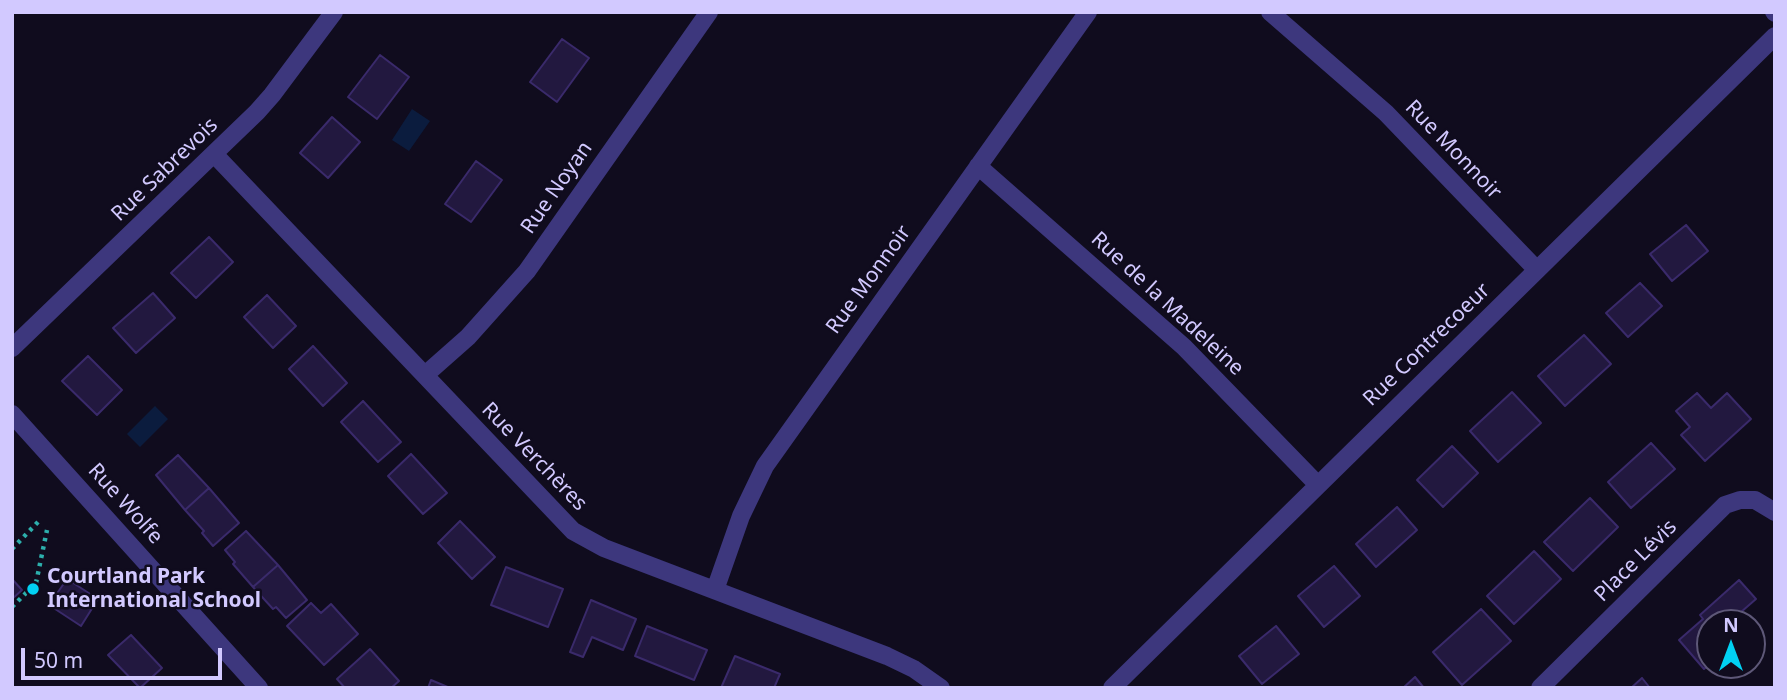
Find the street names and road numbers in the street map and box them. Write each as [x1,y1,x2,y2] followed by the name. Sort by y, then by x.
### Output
[1400,95,1506,205] street label: Rue Monnoir
[107,113,223,227] street label: Rue Sabrevois
[516,137,598,239] street label: Rue Noyan
[821,221,917,339] street label: Rue Monnoir
[1086,227,1248,381] street label: Rue de la Madeleine
[1358,278,1496,412] street label: Rue Contrecoeur
[476,398,592,516] street label: Rue Verchères
[82,459,168,549] street label: Rue Wolfe
[1590,515,1682,607] street label: Place Lévis

